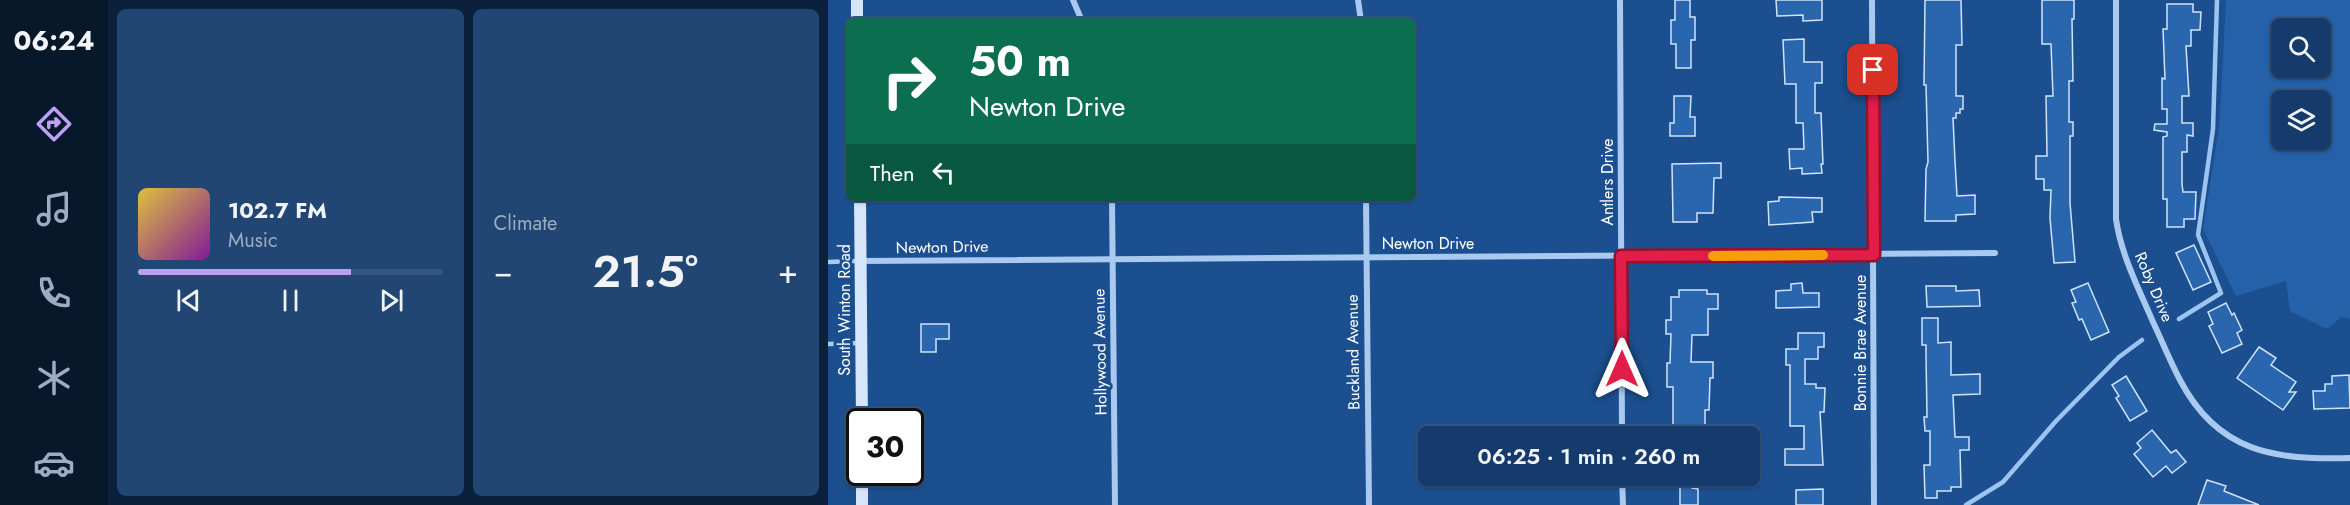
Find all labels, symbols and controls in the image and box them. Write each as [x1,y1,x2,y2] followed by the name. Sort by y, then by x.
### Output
[2271,18,2331,150] map controls
[2271,18,2331,78] button: search
[13,21,95,60] text: 06:24
[969,31,1071,92] text: 50 m
[870,42,948,120] icon: right
[1847,44,1898,95] pin
[1856,53,1889,86] icon: arrive
[969,87,1125,126] text: Newton Drive
[2271,90,2331,150] button: layers
[33,103,75,145] icon: directions
[1596,138,1619,226] street label: Antlers Drive
[927,156,960,189] icon: left
[870,157,915,189] text: Then
[33,188,75,230] icon: music
[228,194,327,226] text: 102.7 FM
[494,209,557,238] text: Climate
[228,226,278,255] text: Music
[1382,232,1474,255] street label: Newton Drive
[895,235,989,259] street label: Newton Drive
[593,239,698,304] text: 21.5°
[833,244,856,376] street label: South Winton Road
[494,248,513,295] text: −
[778,248,798,295] text: +
[2129,248,2179,326] street label: Roby Drive
[33,272,75,314] icon: phone
[1849,275,1872,411] street label: Bonnie Brae Avenue
[172,284,205,317] icon: previous
[274,284,307,317] icon: pause
[375,284,408,317] icon: next
[1087,288,1113,416] street label: Hollywood Avenue
[1340,294,1366,410] street label: Buckland Avenue
[1590,337,1654,401] position arrow
[33,357,75,399] icon: climate
[846,408,924,486] speed limit sign: 30
[1478,440,1700,472] text: 06:25 · 1 min · 260 m
[33,442,75,484] icon: car

